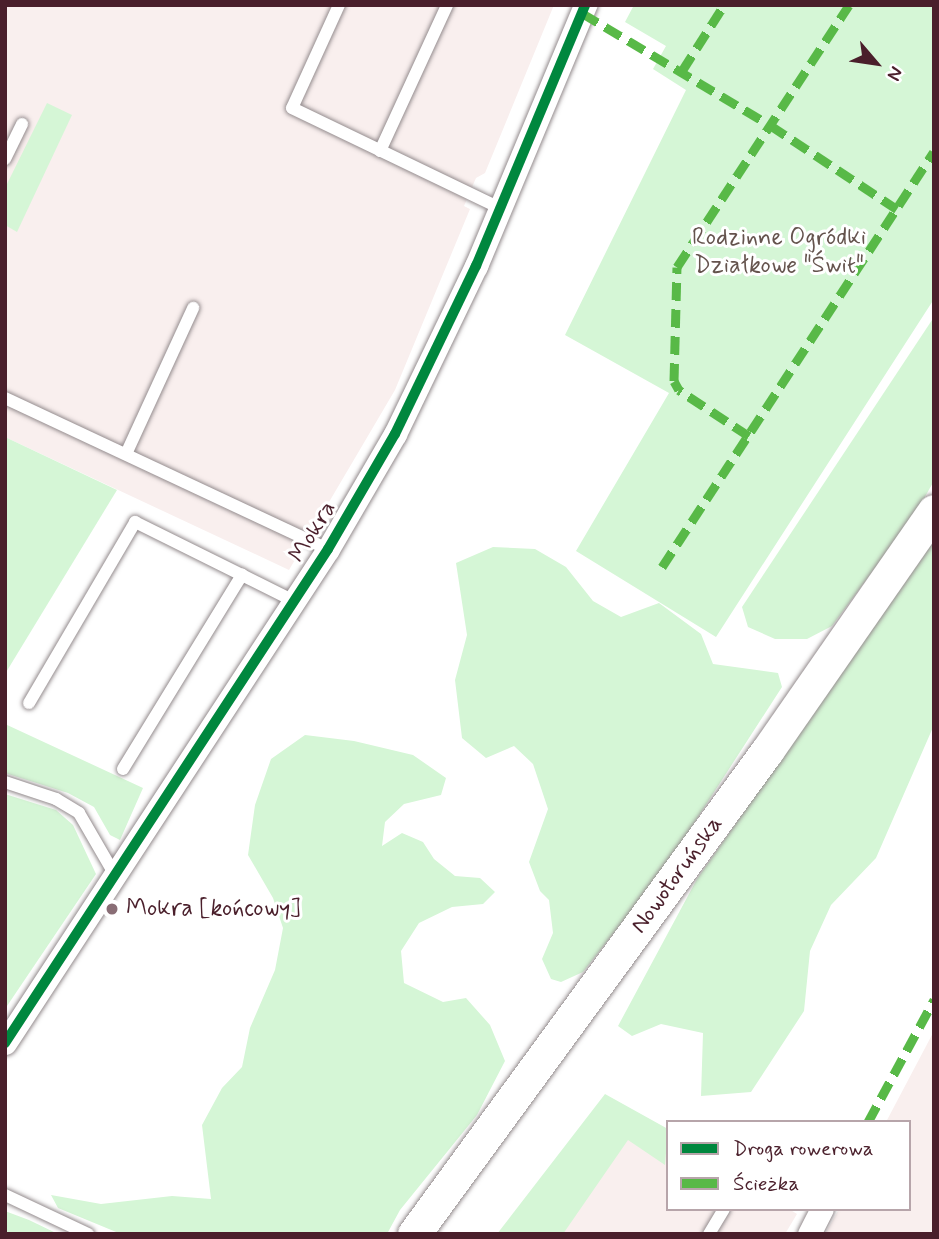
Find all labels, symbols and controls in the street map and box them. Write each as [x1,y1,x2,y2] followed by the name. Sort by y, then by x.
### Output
[841,28,911,98] north arrow
[881,62,909,85] text: N
[692,224,866,280] park label: Rodzinne Ogródki Działkowe "Świt"
[283,496,343,568] street label: Mokra
[625,811,729,939] street label: Nowotoruńska
[126,895,301,923] place label: Mokra [końcowy]
[104,901,120,917] marker: Mokra [końcowy]
[666,1120,911,1211] legend
[733,1135,874,1163] text: Droga rowerowa
[733,1170,799,1198] text: Ścieżka

